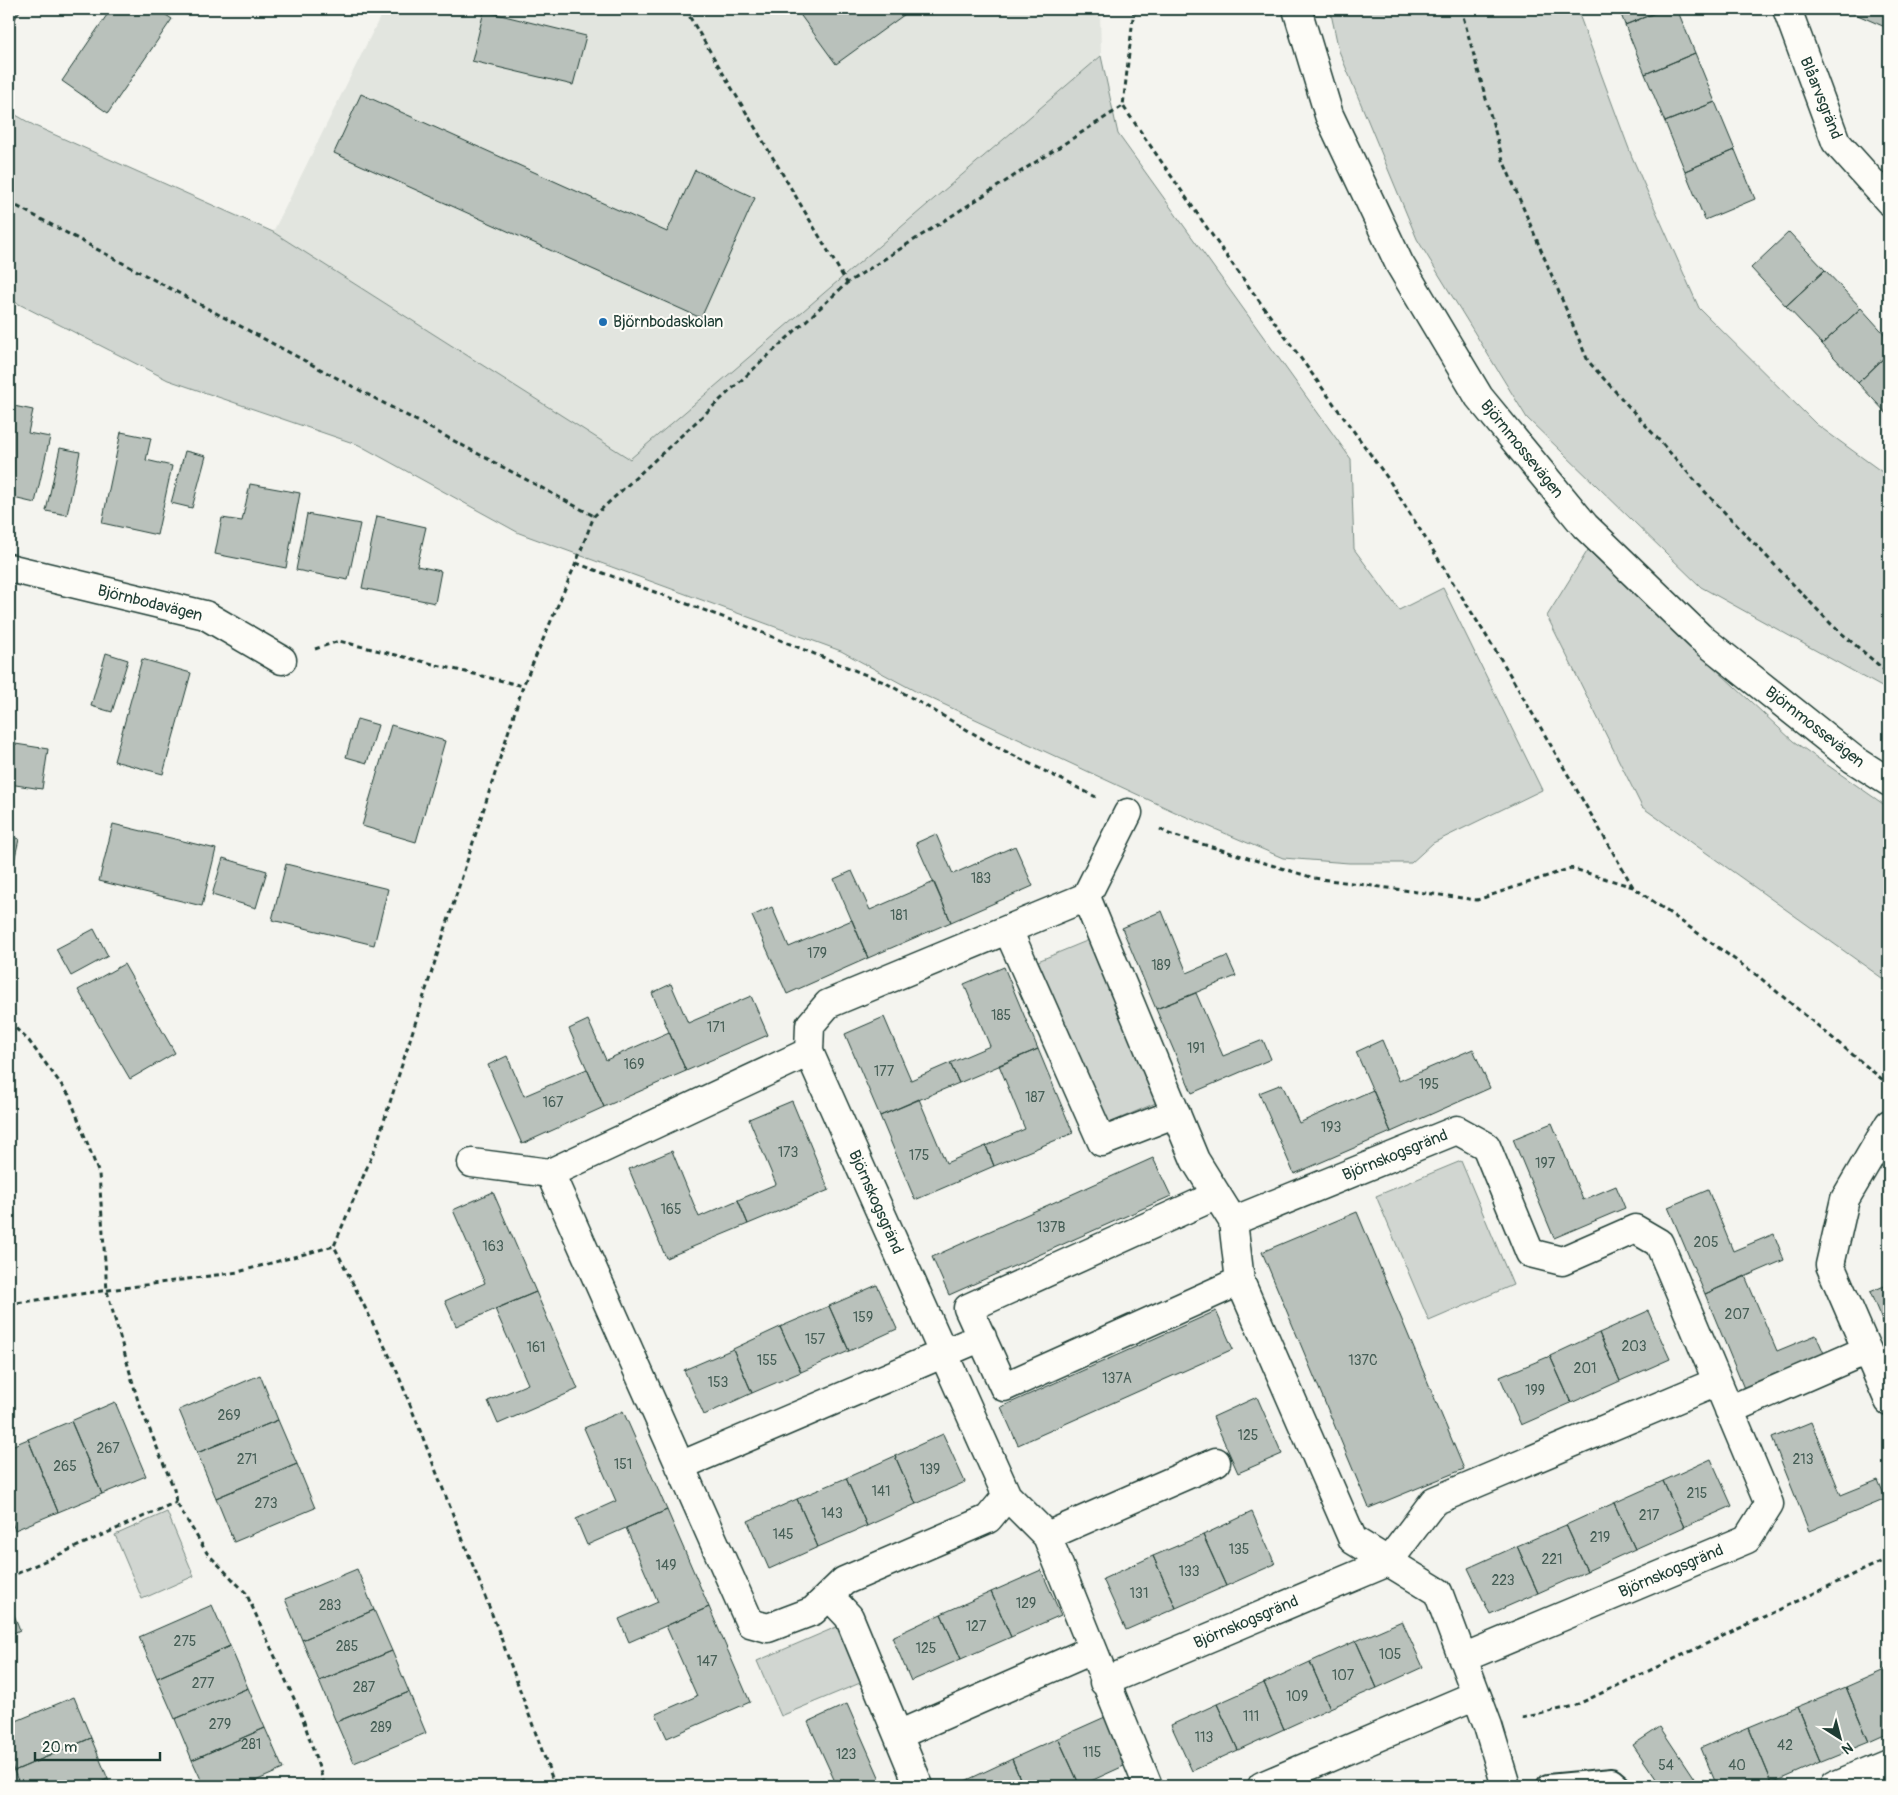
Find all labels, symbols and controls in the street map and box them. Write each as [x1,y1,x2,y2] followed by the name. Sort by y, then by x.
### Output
[1795,54,1847,142] street label: Blåarvsgränd
[613,312,723,332] place label: Björnbodaskolan
[597,316,609,328] marker: Björnbodaskolan
[1476,396,1568,502] street label: Björnmossevägen
[95,580,205,626] street label: Björnbodavägen
[1761,682,1869,772] street label: Björnmossevägen
[971,870,991,887] house number: 183
[890,907,908,924] house number: 181
[807,945,827,962] house number: 179
[1151,957,1171,974] house number: 189
[991,1007,1011,1024] house number: 185
[707,1019,725,1036] house number: 171
[1187,1040,1205,1057] house number: 191
[624,1056,644,1073] house number: 169
[874,1063,895,1080] house number: 177
[1419,1076,1439,1093] house number: 195
[1025,1089,1046,1106] house number: 187
[543,1094,564,1111] house number: 167
[1321,1119,1341,1136] house number: 193
[1339,1125,1451,1185] street label: Björnskogsgränd
[778,1144,799,1161] house number: 173
[844,1147,908,1257] street label: Björnskogsgränd
[909,1147,929,1164] house number: 175
[1535,1155,1556,1172] house number: 197
[660,1201,682,1218] house number: 165
[1037,1219,1065,1236] house number: 137B
[1694,1234,1718,1251] house number: 205
[482,1238,504,1255] house number: 163
[1725,1306,1750,1323] house number: 207
[853,1309,873,1326] house number: 159
[805,1331,826,1348] house number: 157
[1621,1338,1647,1355] house number: 203
[526,1339,546,1356] house number: 161
[757,1352,777,1369] house number: 155
[1348,1352,1378,1369] house number: 137C
[1574,1360,1596,1377] house number: 201
[1102,1370,1132,1387] house number: 137A
[708,1374,729,1391] house number: 153
[1525,1382,1545,1399] house number: 199
[217,1407,241,1424] house number: 269
[1238,1427,1258,1444] house number: 125
[96,1440,120,1457] house number: 267
[237,1451,257,1468] house number: 271
[1792,1451,1814,1468] house number: 213
[614,1456,632,1473] house number: 151
[53,1458,77,1475] house number: 265
[920,1461,940,1478] house number: 139
[871,1483,891,1500] house number: 141
[1687,1485,1707,1502] house number: 215
[254,1495,278,1512] house number: 273
[821,1505,843,1522] house number: 143
[1639,1507,1660,1524] house number: 217
[772,1526,794,1543] house number: 145
[1590,1529,1610,1546] house number: 219
[1616,1540,1726,1602] street label: Björnskogsgränd
[1229,1541,1249,1558] house number: 135
[1541,1551,1563,1568] house number: 221
[656,1557,676,1574] house number: 149
[1178,1563,1200,1580] house number: 133
[1491,1572,1515,1589] house number: 223
[1130,1585,1148,1602] house number: 131
[1191,1591,1301,1653] street label: Björnskogsgränd
[1016,1595,1036,1612] house number: 129
[319,1597,342,1614] house number: 283
[966,1618,987,1635] house number: 127
[174,1633,196,1650] house number: 275
[336,1638,358,1655] house number: 285
[916,1640,936,1657] house number: 125
[1379,1646,1401,1663] house number: 105
[697,1653,718,1670] house number: 147
[1332,1667,1355,1684] house number: 107
[192,1675,215,1692] house number: 277
[353,1679,376,1696] house number: 287
[1286,1688,1308,1705] house number: 109
[1243,1708,1259,1725] house number: 111
[1816,1712,1866,1762] north arrow
[209,1716,231,1733] house number: 279
[370,1719,392,1736] house number: 289
[1195,1729,1214,1746] house number: 113
[35,1730,160,1762] scale bar
[241,1736,261,1753] house number: 281
[1777,1737,1793,1754] house number: 42
[42,1738,77,1757] text: 20 m
[1839,1738,1856,1758] text: N
[1083,1744,1101,1761] house number: 115
[836,1746,857,1763] house number: 123
[1658,1757,1674,1774] house number: 54
[1728,1757,1746,1774] house number: 40

